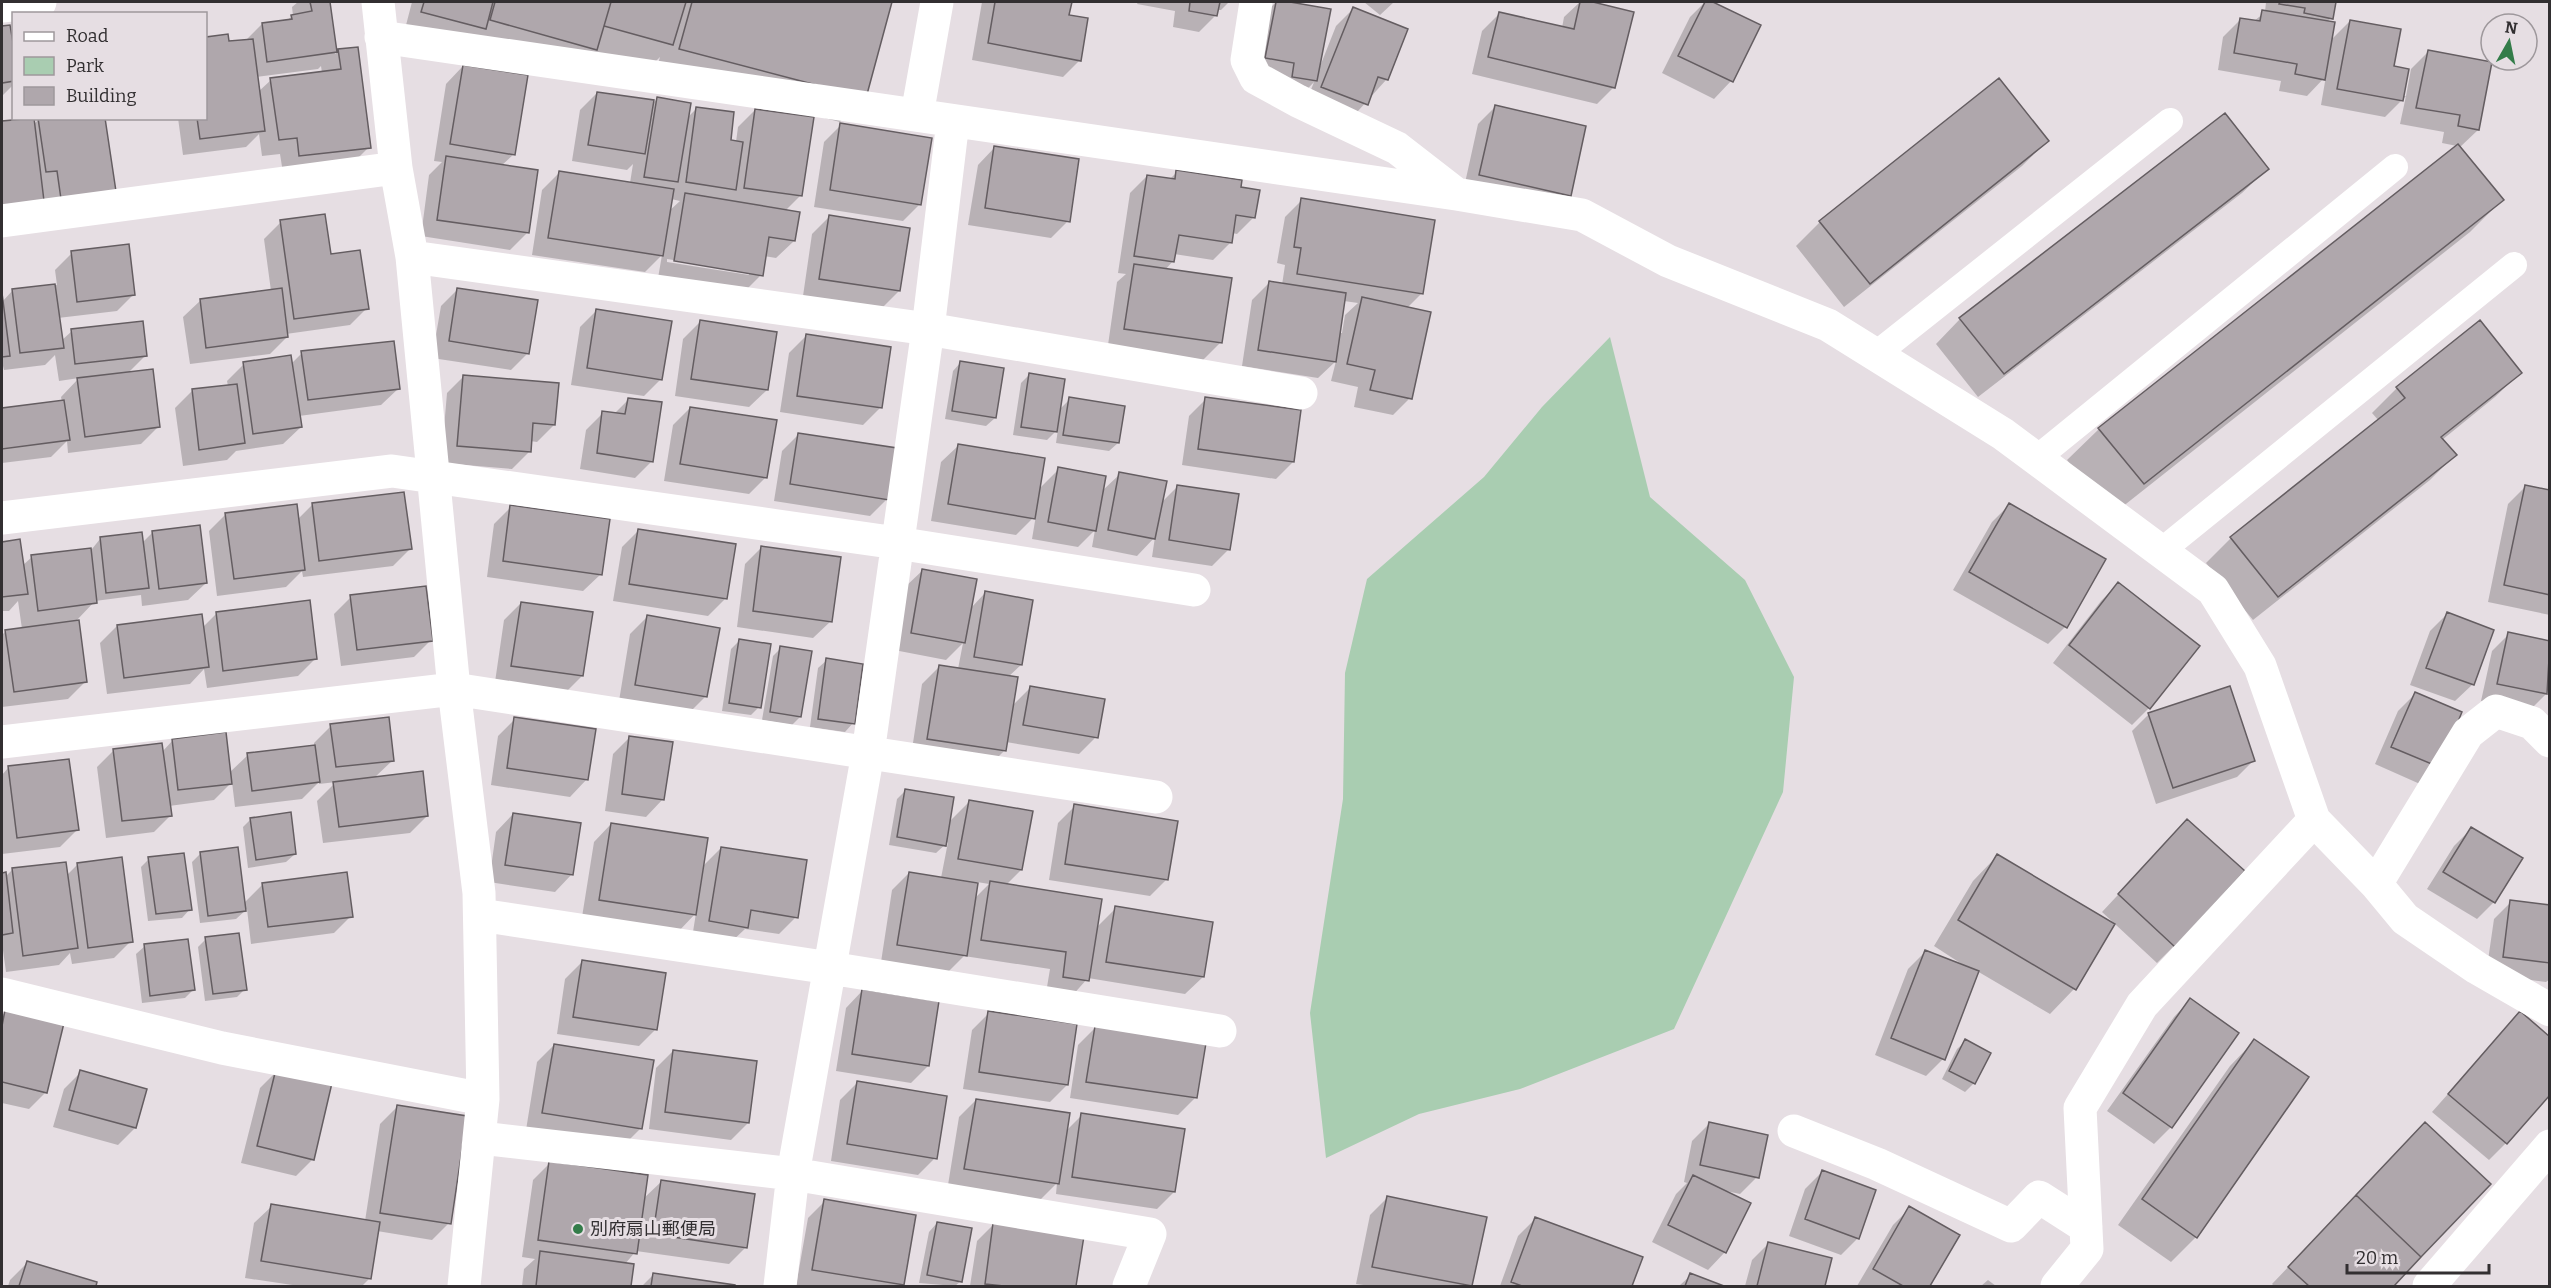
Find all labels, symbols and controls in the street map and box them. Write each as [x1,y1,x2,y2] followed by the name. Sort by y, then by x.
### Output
[12,12,207,120] legend
[2479,12,2539,72] north arrow
[2504,17,2519,38] text: N
[66,25,109,47] text: Road
[66,55,105,77] text: Park
[66,85,137,107] text: Building
[590,1218,716,1240] place label: 別府扇山郵便局
[571,1222,585,1236] marker: 別府扇山郵便局
[2347,1237,2490,1275] scale bar
[2356,1247,2398,1269] text: 20 m

